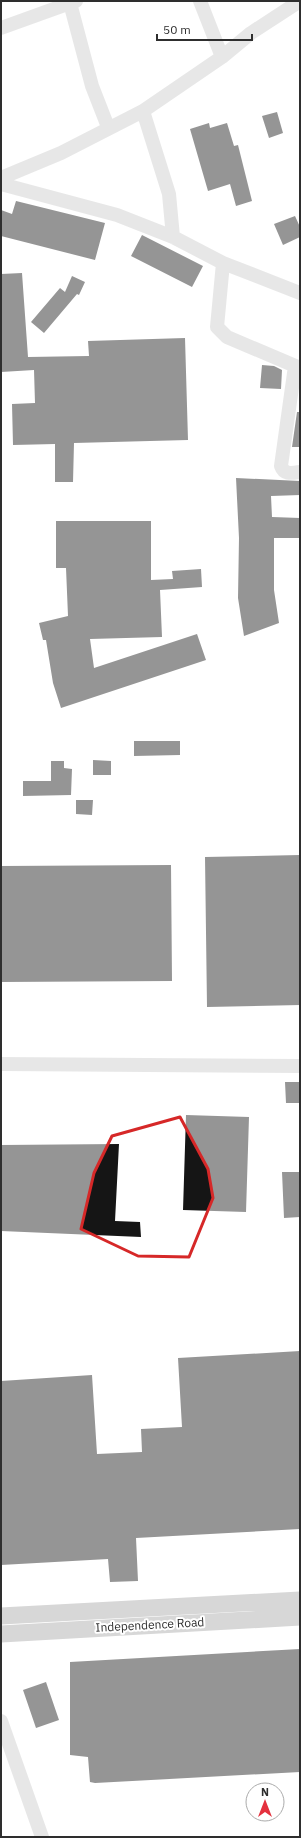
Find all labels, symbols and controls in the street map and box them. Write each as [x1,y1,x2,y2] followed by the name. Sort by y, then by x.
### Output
[157,16,252,42] scale bar
[163,22,191,37] text: 50 m
[95,1614,205,1635] street label: Independence Road
[245,1782,285,1822] north arrow
[261,1785,269,1799] text: N

